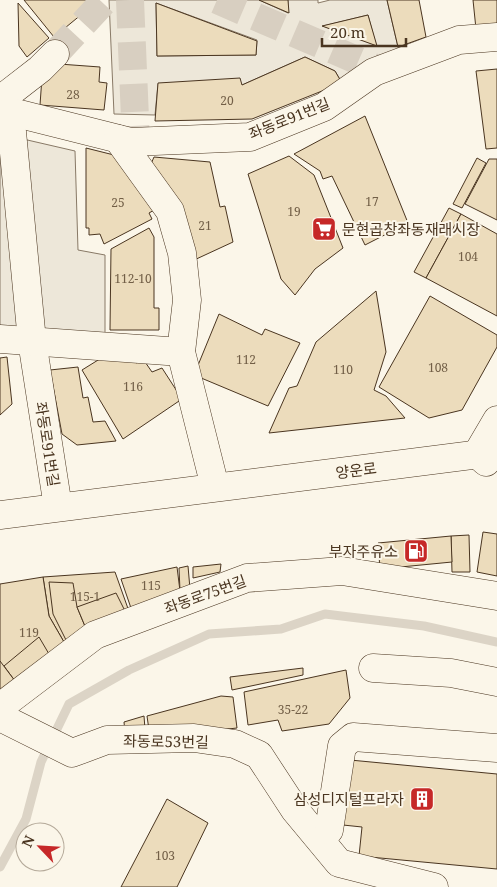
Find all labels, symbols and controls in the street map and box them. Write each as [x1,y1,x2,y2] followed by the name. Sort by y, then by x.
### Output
[322,15,406,47] scale bar
[330,22,365,42] text: 20 m
[66,86,80,103] house number: 28
[220,92,234,109] house number: 20
[245,93,333,143] street label: 좌동로91번길
[365,193,379,210] house number: 17
[111,194,125,211] house number: 25
[287,203,301,220] house number: 19
[311,216,337,242] supermarket icon: 문현곱창좌동재래시장
[198,217,212,234] house number: 21
[342,219,480,239] place label: 문현곱창좌동재래시장
[458,248,478,265] house number: 104
[114,270,152,287] house number: 112-10
[236,351,256,368] house number: 112
[428,359,448,376] house number: 108
[333,361,353,378] house number: 110
[123,378,143,395] house number: 116
[31,400,65,488] street label: 좌동로91번길
[334,458,378,482] street label: 양운로
[403,538,429,564] fuel station icon: 부자주유소
[329,541,398,561] place label: 부자주유소
[161,570,249,618] street label: 좌동로75번길
[141,577,161,594] house number: 115
[70,588,100,605] house number: 115-1
[19,624,39,641] house number: 119
[278,701,308,718] house number: 35-22
[123,730,209,752] street label: 좌동로53번길
[409,786,435,812] building icon: 삼성디지털프라자
[294,789,404,809] place label: 삼성디지털프라자
[15,822,65,872] north arrow
[17,832,39,850] text: N
[155,847,175,864] house number: 103

